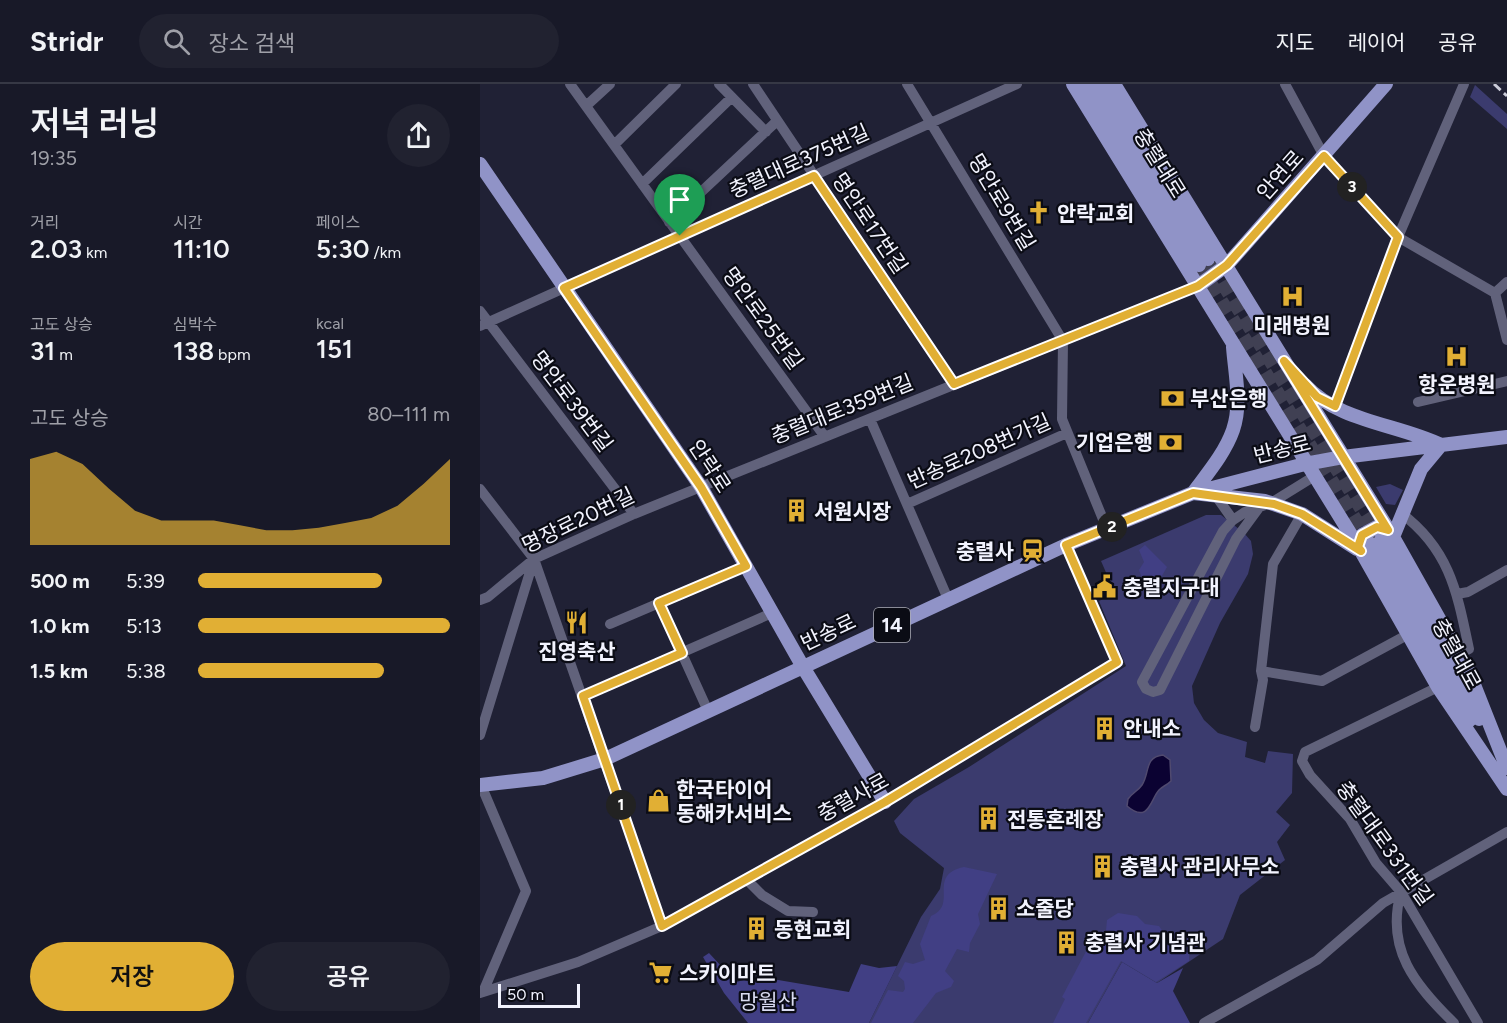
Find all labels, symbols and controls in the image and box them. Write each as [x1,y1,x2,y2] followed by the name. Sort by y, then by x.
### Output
[139,14,559,68] search box
[30,24,103,58] text: Stridr
[160,25,193,58] icon: search
[208,30,295,57] text: 장소 검색
[1276,30,1314,55] text: 지도
[1347,30,1405,55] text: 레이어
[1438,30,1477,55] text: 공유
[30,104,159,143] text: 저녁 러닝
[387,104,450,167] button: share
[725,119,873,203] street label: 충렬대로375번길
[1129,124,1191,202] street label: 충렬대로
[1251,145,1309,205] street label: 안연로
[30,146,77,170] text: 19:35
[963,149,1041,255] street label: 명안로9번길
[827,168,913,278] street label: 명안로17번길
[1337,172,1367,202] pin: 3
[654,174,705,236] pin
[1348,177,1356,196] text: 3
[663,183,696,216] icon: arrive
[1026,200,1052,226] church icon: 안락교회
[1057,201,1134,226] place label: 안락교회
[30,213,59,232] text: 거리
[173,213,202,232] text: 시간
[316,213,360,232] text: 페이스
[30,233,82,265] text: 2.03
[173,233,230,265] text: 11:10
[316,233,369,265] text: 5:30
[82,243,107,262] text: km
[369,243,401,262] text: /km
[717,262,809,374] street label: 명안로25번길
[1279,284,1305,310] hospital icon: 미래병원
[1253,313,1331,338] place label: 미래병원
[316,314,344,333] text: kcal
[30,315,93,334] text: 고도 상승
[173,315,217,334] text: 심박수
[316,333,353,365] text: 151
[30,335,55,367] text: 31
[173,335,214,367] text: 138
[1444,343,1470,369] hospital icon: 항운병원
[55,345,73,364] text: m
[214,345,251,364] text: bpm
[526,346,618,456] street label: 명안로39번길
[767,369,917,449] street label: 충렬대로359번길
[1418,372,1496,397] place label: 항운병원
[1159,385,1185,411] bank icon: 부산은행
[1190,386,1267,411] place label: 부산은행
[367,402,450,426] text: 80–111 m
[30,406,109,430] text: 고도 상승
[904,408,1054,494] street label: 반송로208번가길
[1158,429,1184,455] bank icon: 기업은행
[1076,430,1153,455] place label: 기업은행
[1251,430,1313,468] street label: 반송로
[684,435,736,497] street label: 안락로
[518,482,638,558] street label: 명장로20번길
[783,498,809,524] building icon: 서원시장
[814,499,891,524] place label: 서원시장
[1097,512,1127,542] pin: 2
[1107,517,1117,536] text: 2
[1019,538,1045,564] station icon: 충렬사
[956,539,1014,564] place label: 충렬사
[30,569,90,593] text: 500 m
[126,569,165,593] text: 5:39
[1092,574,1118,600] public building icon: 충렬지구대
[1123,575,1220,600] place label: 충렬지구대
[796,608,860,656] street label: 반송로
[874,608,910,642] road number: 14
[564,610,590,636] restaurant icon: 진영축산
[30,614,89,638] text: 1.0 km
[126,614,162,638] text: 5:13
[1427,614,1487,694] street label: 충렬대로
[538,639,616,664] place label: 진영축산
[30,659,88,683] text: 1.5 km
[126,659,166,683] text: 5:38
[1092,715,1118,741] building icon: 안내소
[1123,716,1181,741] place label: 안내소
[813,767,893,827] street label: 충렬사로
[1332,776,1438,910] street label: 충렬대로331번길
[676,777,792,826] place label: 한국타이어 동해카서비스
[645,788,671,814] shop icon: 한국타이어 동해카서비스
[606,790,636,820] pin: 1
[618,795,624,814] text: 1
[976,806,1002,832] building icon: 전통혼례장
[1007,807,1104,832] place label: 전통혼례장
[1089,853,1115,879] building icon: 충렬사 관리사무소
[1120,854,1280,879] place label: 충렬사 관리사무소
[985,895,1011,921] building icon: 소줄당
[1016,896,1074,921] place label: 소줄당
[743,916,769,942] building icon: 동현교회
[774,917,851,942] place label: 동현교회
[1054,929,1080,955] building icon: 충렬사 기념관
[1085,930,1206,955] place label: 충렬사 기념관
[30,942,234,1011] button: 저장
[246,942,450,1011] button: 공유
[648,960,674,986] supermarket icon: 스카이마트
[679,961,776,986] place label: 스카이마트
[498,981,580,1008] scale bar
[507,985,544,1004] text: 50 m
[739,989,797,1014] park label: 망월산

